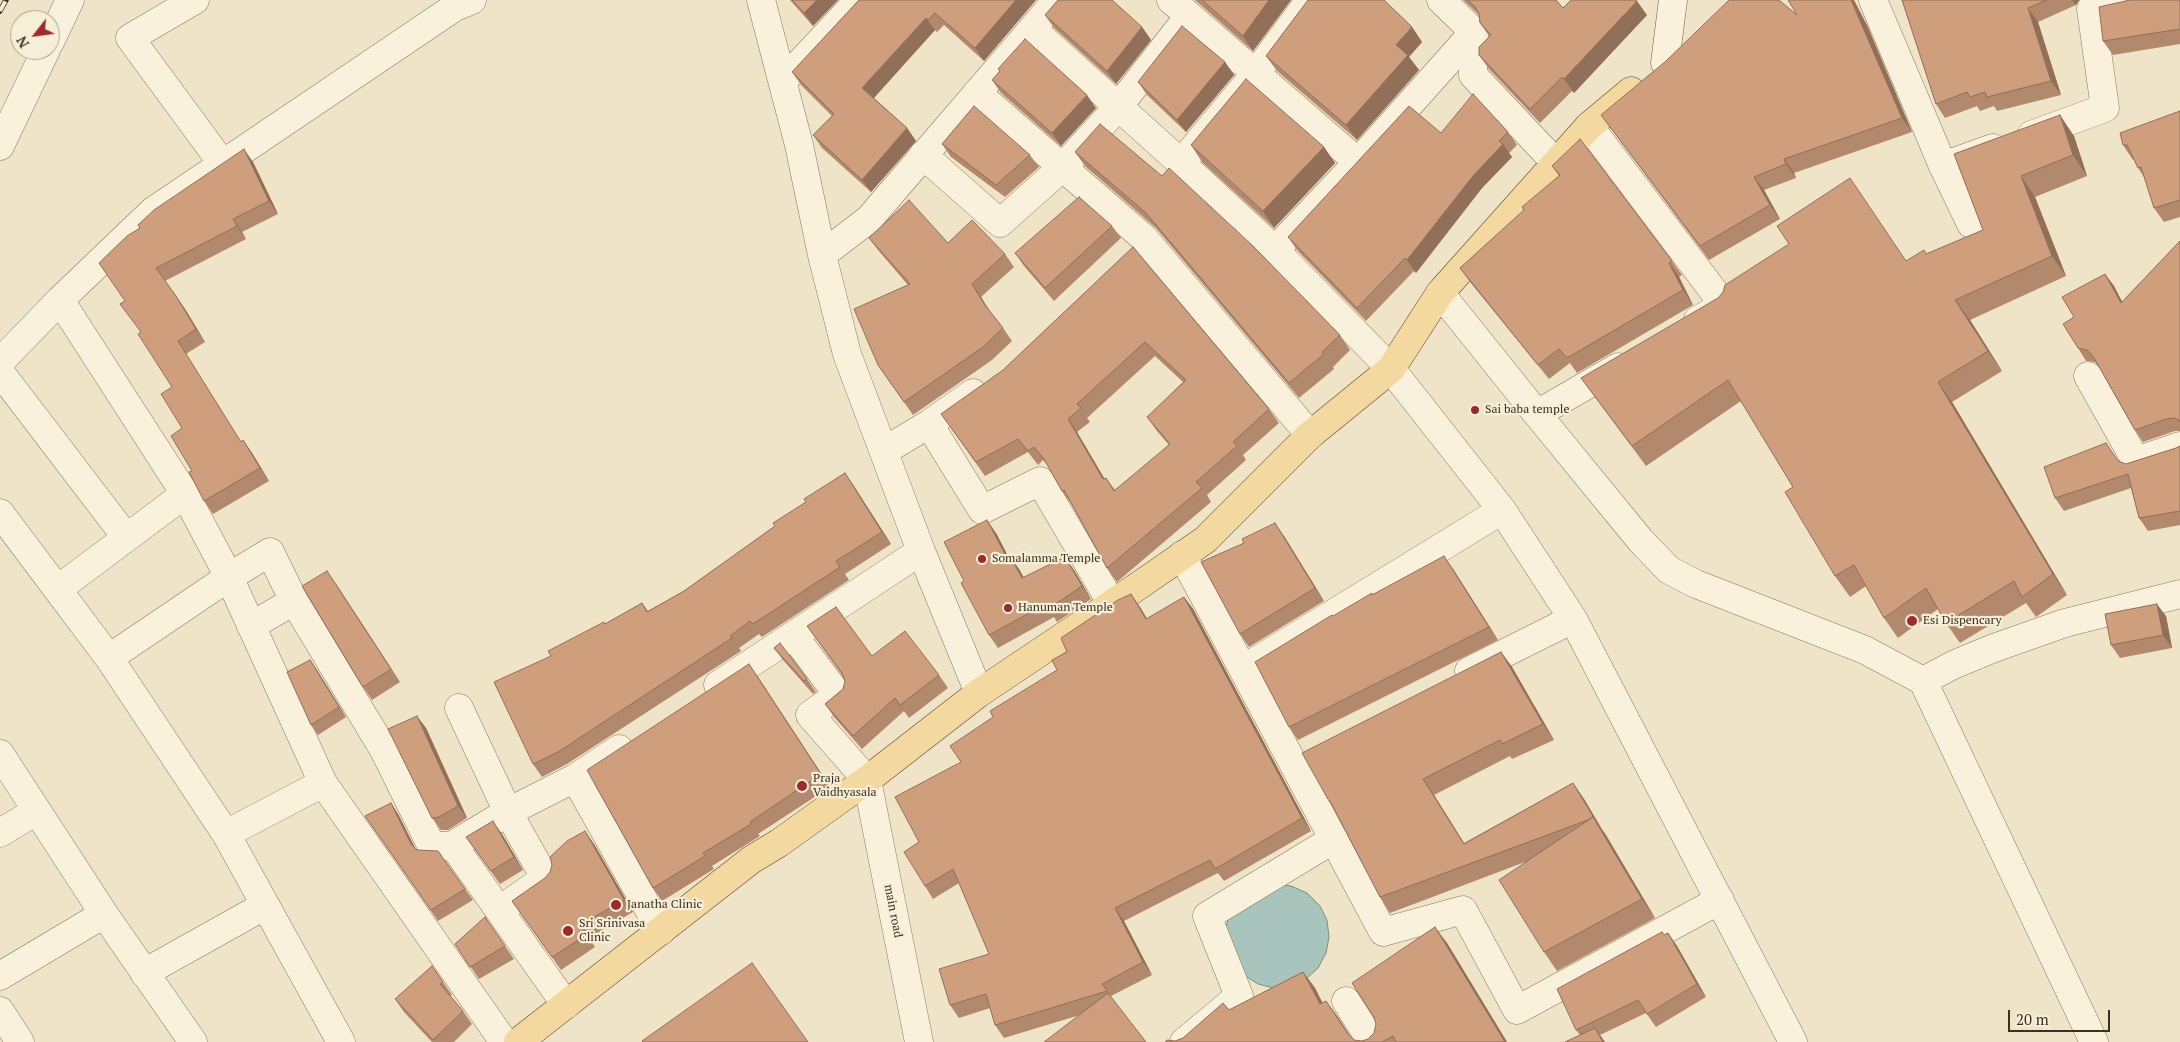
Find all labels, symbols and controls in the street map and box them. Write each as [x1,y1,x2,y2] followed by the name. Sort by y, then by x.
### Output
[10,10,60,60] north arrow
[12,33,33,52] text: N
[1485,403,1569,417] place label: Sai baba temple
[1469,404,1481,416] marker: Sai baba temple
[992,552,1100,566] place label: Somalamma Temple
[976,553,988,565] marker: Somalamma Temple
[1018,601,1113,615] place label: Hanuman Temple
[1002,602,1014,614] marker: Hanuman Temple
[1905,614,1919,628] marker: Esi Dispencary
[1923,614,2001,628] place label: Esi Dispencary
[813,772,877,800] place label: Praja Vaidhyasala
[795,779,809,793] marker: Praja Vaidhyasala
[881,883,905,939] street label: main road
[609,898,623,912] marker: Janatha Clinic
[627,898,702,912] place label: Janatha Clinic
[579,917,645,945] place label: Sri Srinivasa Clinic
[561,924,575,938] marker: Sri Srinivasa Clinic
[2010,1000,2112,1032] scale bar
[2016,1009,2049,1029] text: 20 m

